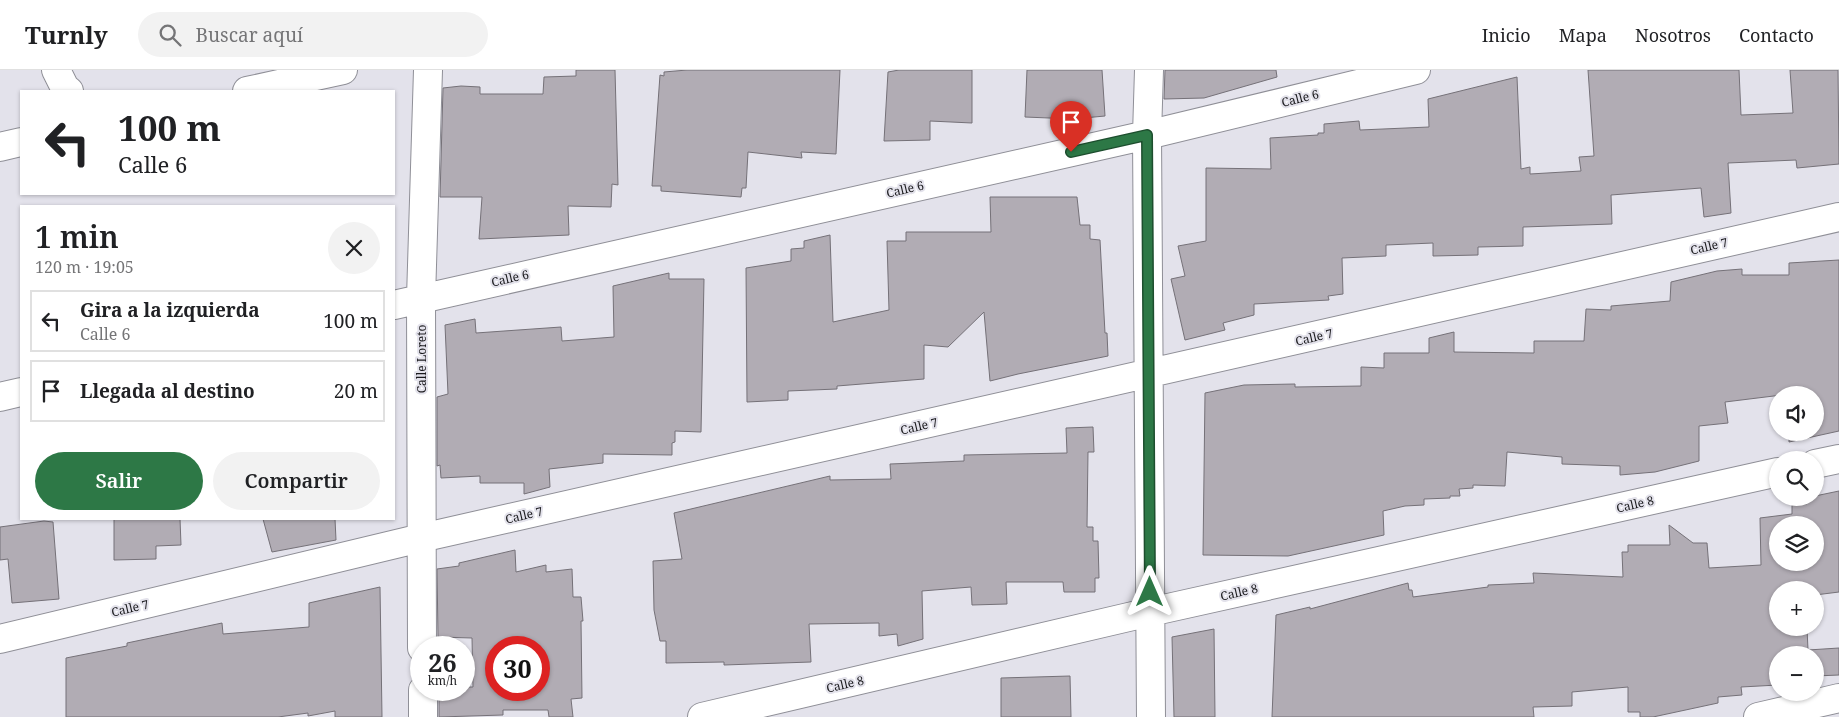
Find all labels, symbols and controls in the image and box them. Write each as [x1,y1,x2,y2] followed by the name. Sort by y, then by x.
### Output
[138,12,488,57] search box
[25,18,108,51] text: Turnly
[156,21,184,49] icon: search
[196,22,303,48] text: Buscar aquí
[1482,23,1531,47] text: Inicio
[1559,23,1607,47] text: Mapa
[1635,23,1711,47] text: Nosotros
[1739,23,1814,47] text: Contacto
[1280,85,1321,111] street label: Calle 6
[1050,101,1092,152] pin
[118,104,221,151] text: 100 m
[1057,108,1085,136] icon: arrive
[35,110,100,175] icon: left
[118,149,187,179] text: Calle 6
[885,176,926,202] street label: Calle 6
[35,216,119,257] text: 1 min
[328,222,380,274] button: close
[1689,233,1730,259] street label: Calle 7
[35,256,134,278] text: 120 m · 19:05
[490,265,531,291] street label: Calle 6
[80,297,260,323] text: Gira a la izquierda
[37,307,65,335] icon: left
[323,308,378,334] text: 100 m
[80,323,130,345] text: Calle 6
[1294,324,1335,350] street label: Calle 7
[413,325,430,393] street label: Calle Loreto
[37,377,65,405] icon: arrive
[80,378,255,404] text: Llegada al destino
[334,378,378,404] text: 20 m
[1769,386,1824,701] map controls
[1769,386,1824,441] button: sound
[899,413,940,439] street label: Calle 7
[1769,451,1824,506] button: search
[35,452,203,510] button: Salir
[213,452,380,510] button: Compartir
[1615,491,1656,517] street label: Calle 8
[504,502,545,528] street label: Calle 7
[1769,516,1824,571] button: layers
[1123,565,1175,617] position arrow
[1219,579,1260,605] street label: Calle 8
[1769,581,1824,636] button: +
[110,595,151,621] street label: Calle 7
[485,636,550,701] speed limit sign: 30
[428,645,457,679] text: 26
[1769,646,1824,701] button: −
[825,671,866,697] street label: Calle 8
[428,672,457,689] text: km/h

